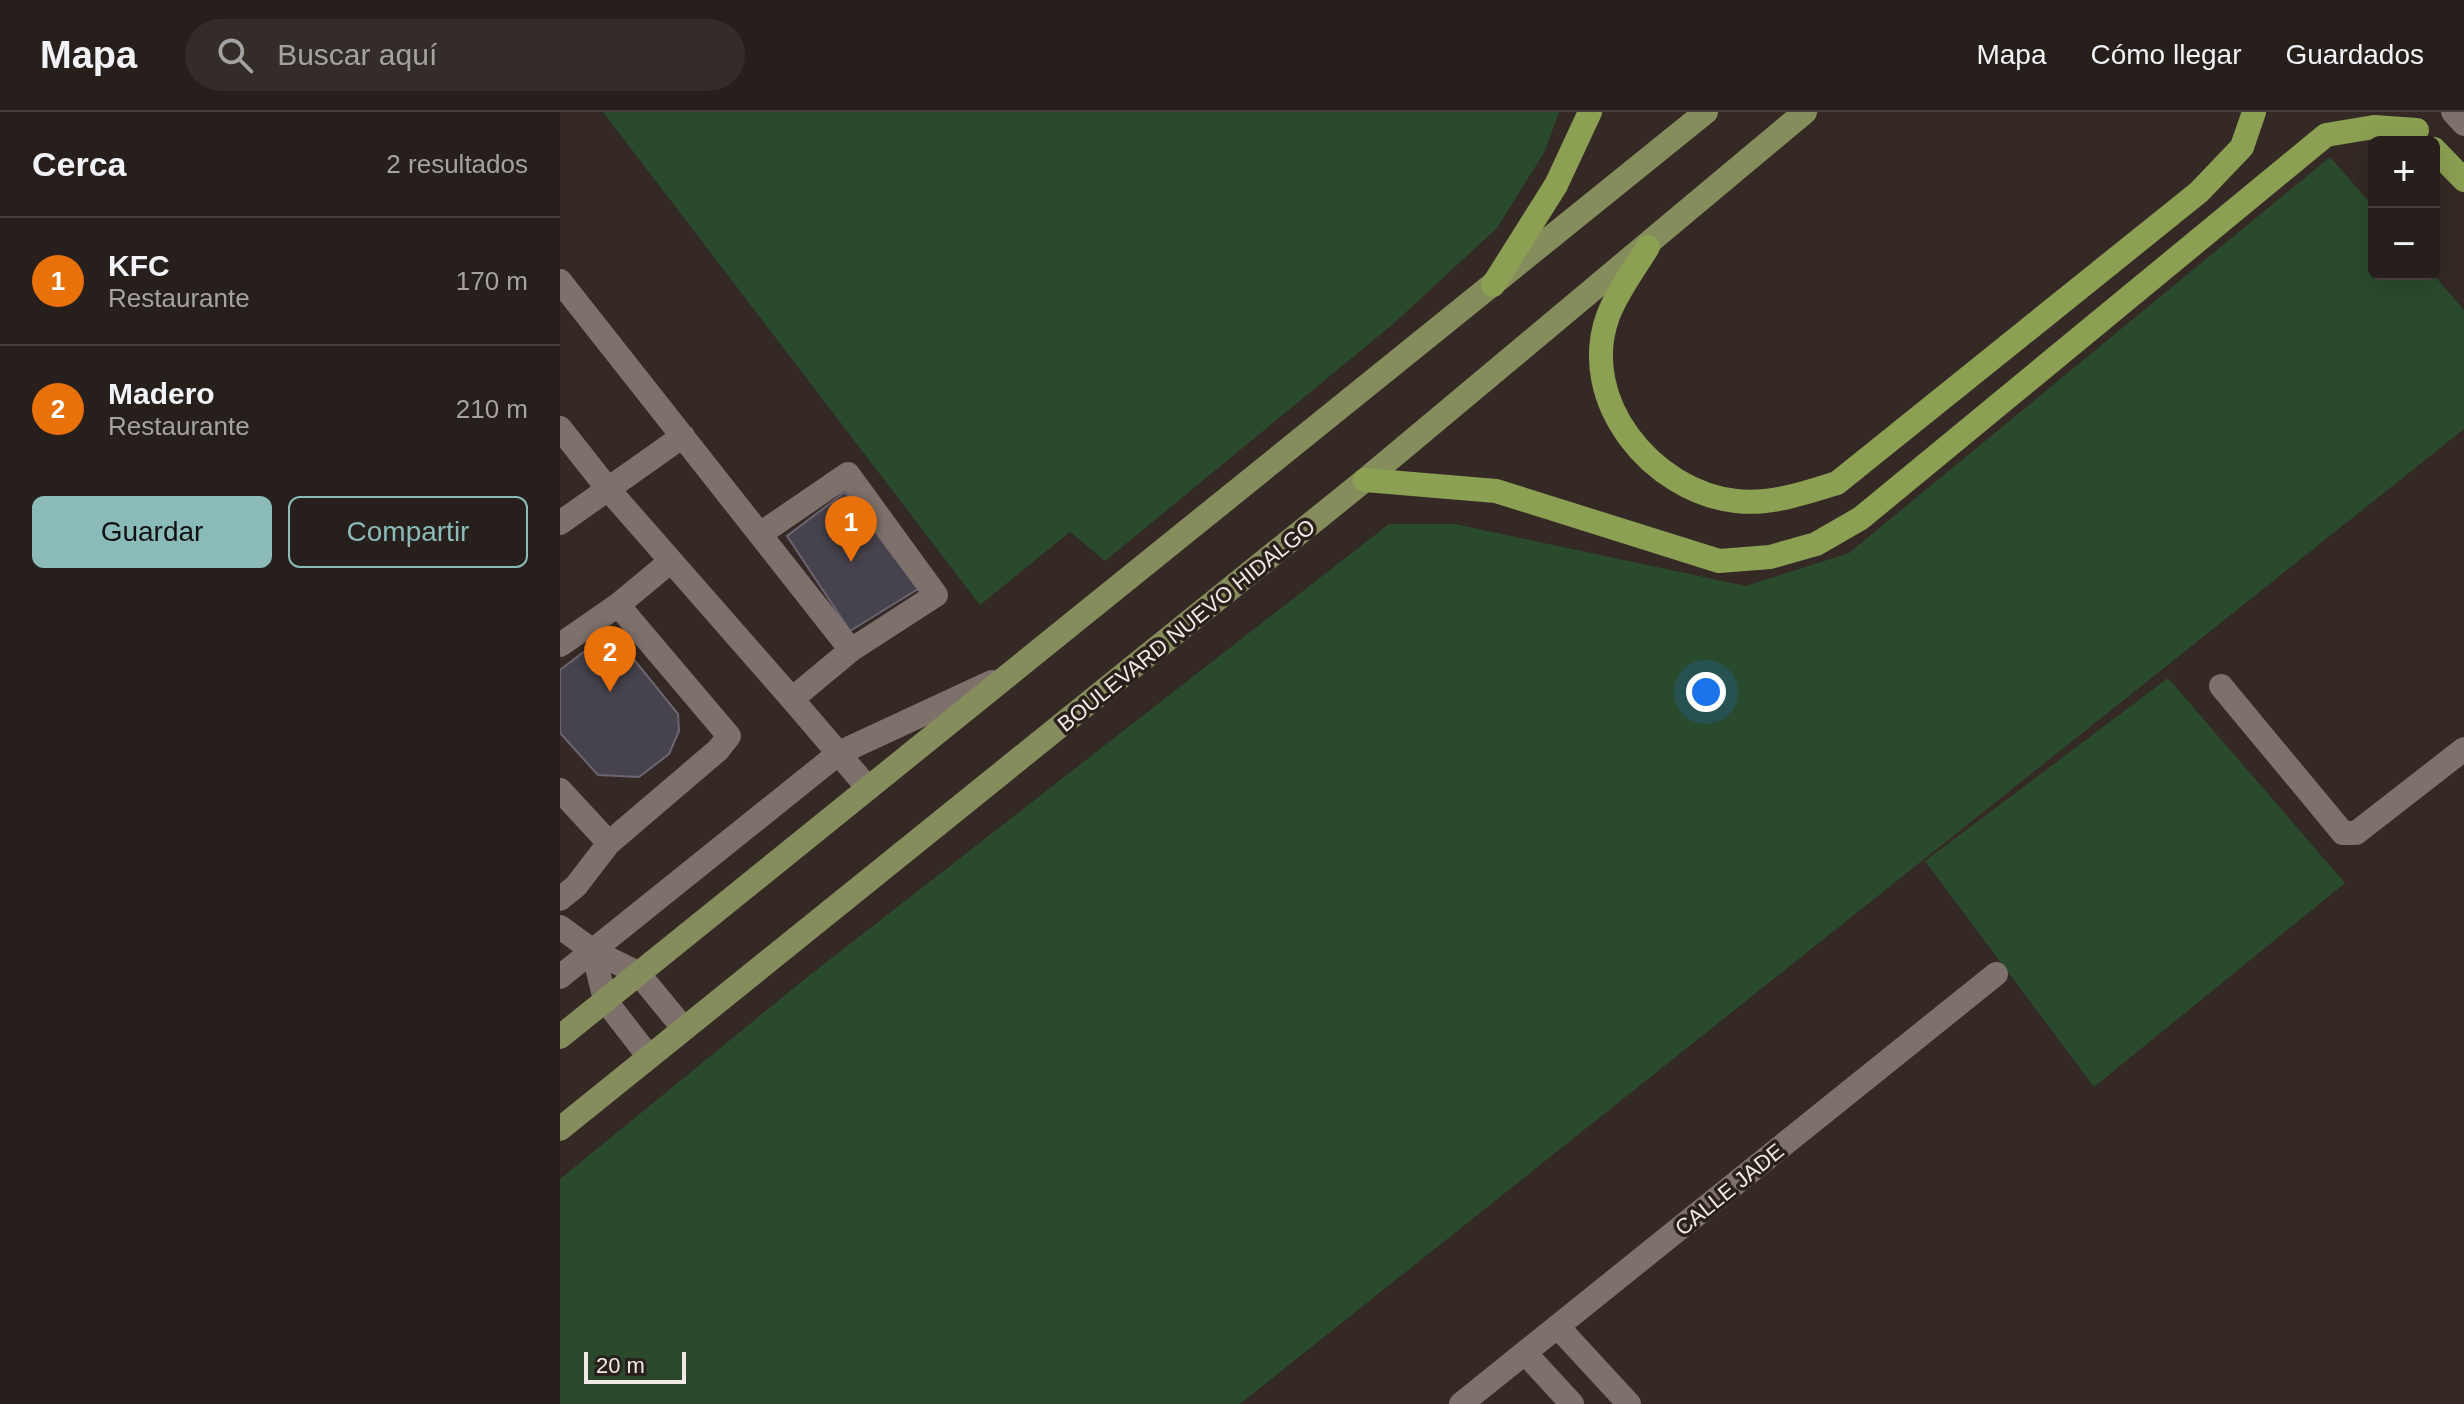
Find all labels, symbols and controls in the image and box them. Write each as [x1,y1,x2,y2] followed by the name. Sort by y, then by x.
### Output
[185,19,745,91] search box
[213,33,257,77] icon: search
[40,34,137,76] text: Mapa
[277,38,437,71] text: Buscar aquí
[1976,39,2047,70] text: Mapa
[2091,39,2241,70] text: Cómo llegar
[2285,39,2424,70] text: Guardados
[2368,136,2440,280] map controls
[2368,136,2440,208] button: +
[32,145,127,183] text: Cerca
[386,149,528,179] text: 2 resultados
[2368,208,2440,280] button: −
[108,249,170,282] text: KFC
[51,266,65,296] text: 1
[456,266,528,296] text: 170 m
[108,283,250,313] text: Restaurante
[108,377,215,410] text: Madero
[51,394,65,424] text: 2
[456,394,528,424] text: 210 m
[108,411,250,441] text: Restaurante
[32,496,272,568] button: Guardar
[288,496,528,568] button: Compartir
[825,496,877,562] pin: 1
[1053,514,1320,737] street label: BOULEVARD NUEVO HIDALGO
[584,626,636,692] pin: 2
[1686,672,1726,712] your location
[1670,1138,1788,1241] street label: CALLE JADE
[584,1348,686,1384] scale bar
[596,1353,645,1378] text: 20 m

